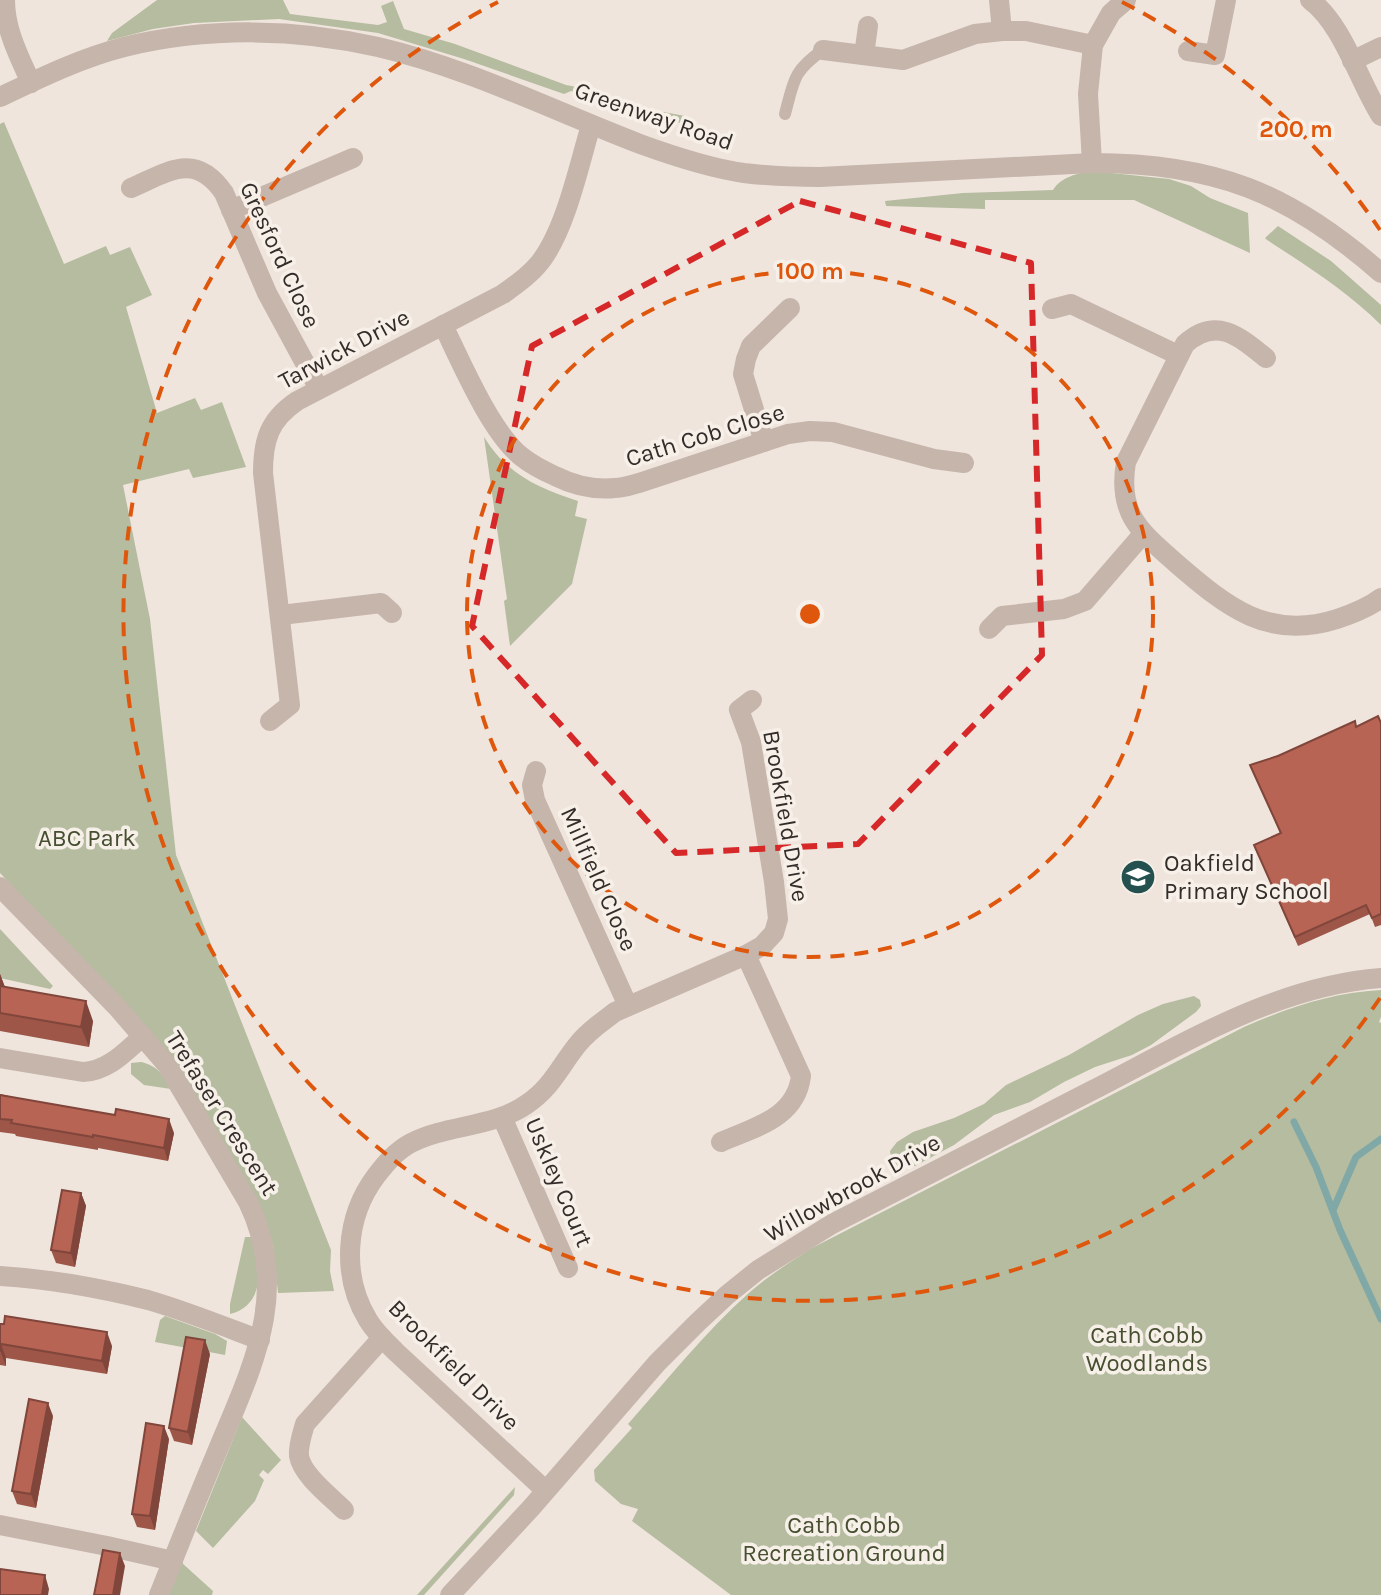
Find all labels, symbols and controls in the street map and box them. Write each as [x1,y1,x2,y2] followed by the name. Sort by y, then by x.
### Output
[571,76,737,156] street label: Greenway Road
[1259,115,1333,143] text: 200 m
[234,178,326,332] street label: Gresford Close
[776,257,844,285] text: 100 m
[274,303,414,395] street label: Tarwick Drive
[622,398,788,472] street label: Cath Cob Close
[796,600,824,628] centre of rings
[757,728,815,904] street label: Brookfield Drive
[555,803,643,955] street label: Millfield Close
[38,824,136,852] park label: ABC Park
[1164,849,1329,905] place label: Oakfield Primary School
[1119,858,1157,896] school or university icon: Oakfield Primary School
[160,1026,284,1200] street label: Trefaser Crescent
[519,1113,599,1251] street label: Uskley Court
[759,1128,945,1248] street label: Willowbrook Drive
[383,1294,525,1436] street label: Brookfield Drive
[1086,1321,1208,1377] park label: Cath Cobb Woodlands
[742,1511,946,1567] park label: Cath Cobb Recreation Ground

